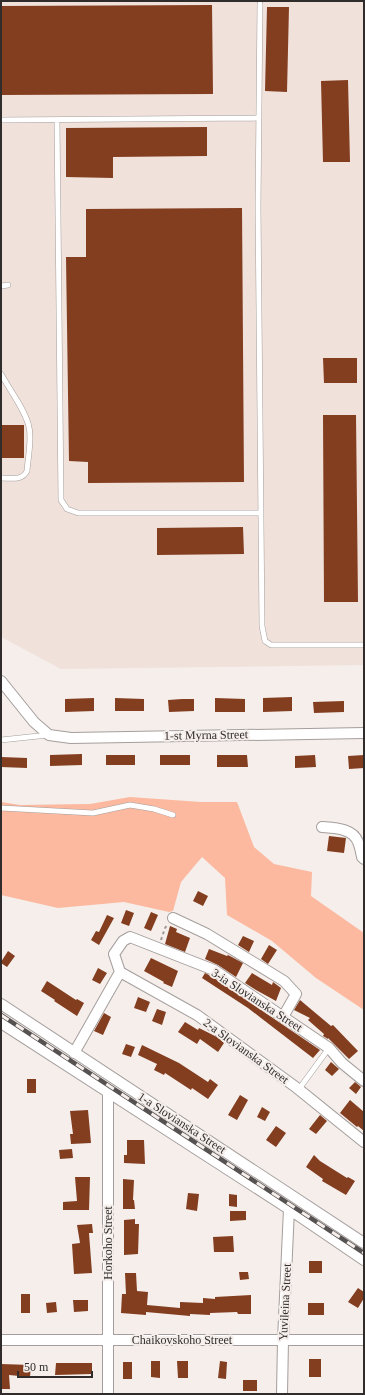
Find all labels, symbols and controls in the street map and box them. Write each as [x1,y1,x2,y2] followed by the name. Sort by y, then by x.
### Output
[164,727,249,743] street label: 1-st Myrna Street
[209,965,306,1035] street label: 3-ia Slovianska Street
[201,1015,292,1087] street label: 2-a Slovianska Street
[135,1089,229,1157] street label: 1-a Slovianska Street
[101,1206,115,1280] street label: Horkoho Street
[276,1263,294,1341] street label: Yuvileina Street
[132,1333,233,1347] street label: Chaikovskoho Street
[18,1353,92,1379] scale bar
[24,1360,49,1374] text: 50 m

